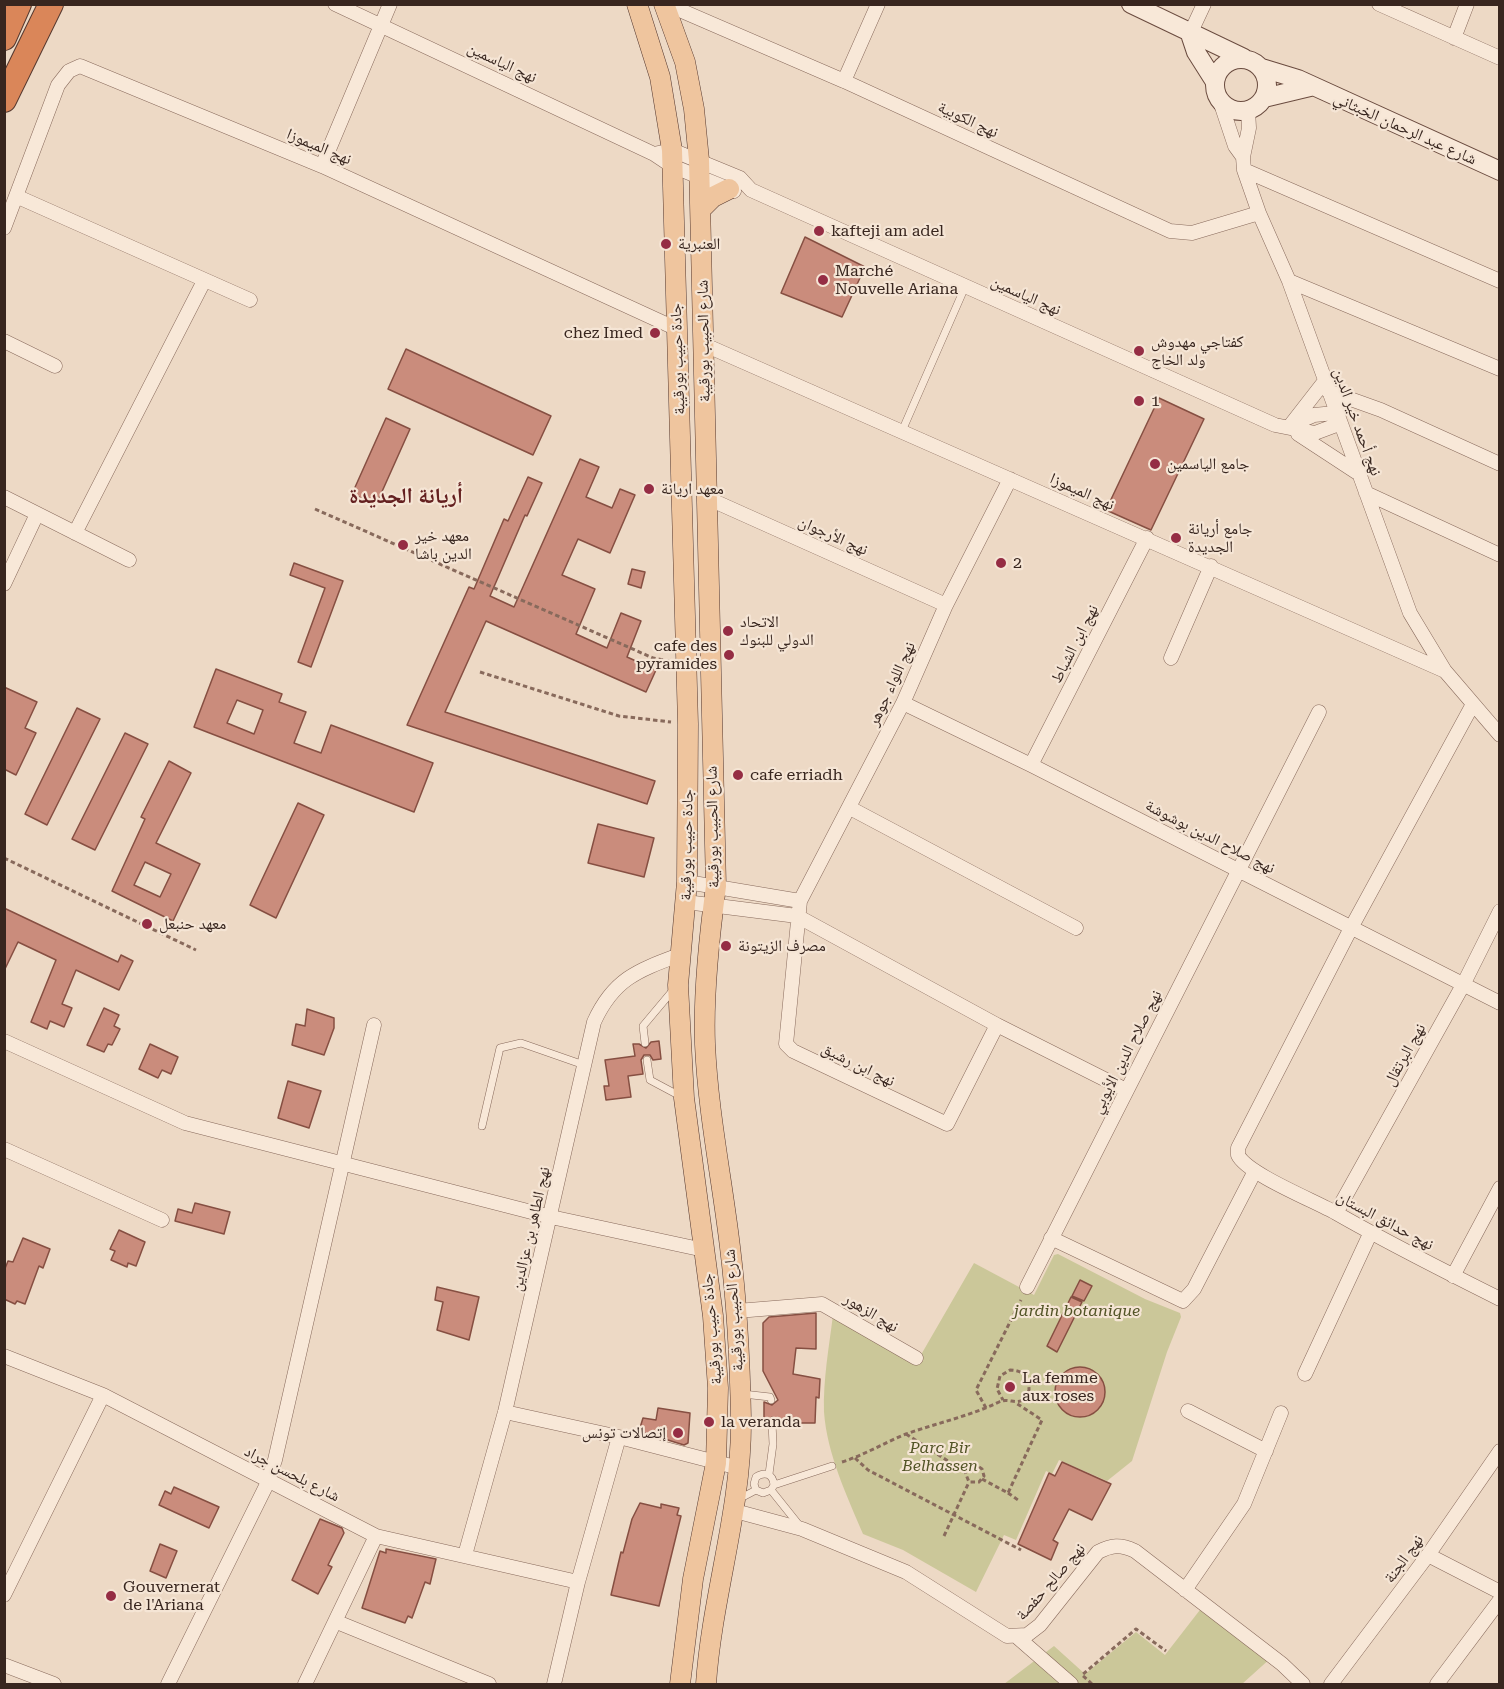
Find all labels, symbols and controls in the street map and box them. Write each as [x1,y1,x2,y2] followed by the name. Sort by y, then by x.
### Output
[464,39,540,87] street label: نهج الياسمين
[1331,89,1479,169] street label: شارع عبد الرحمان الخبثاني
[935,98,1001,142] street label: نهج الكوبية
[284,125,354,169] street label: نهج الميموزا
[831,221,944,241] place label: kafteji am adel
[812,224,826,238] marker: kafteji am adel
[678,234,720,254] place label: العنبرية
[659,237,673,251] marker: العنبرية
[835,261,958,299] place label: Marché Nouvelle Ariana
[988,272,1064,320] street label: نهج الياسمين
[816,273,830,287] marker: Marché Nouvelle Ariana
[693,280,715,402] street label: شارع الحبيب بورقيبة
[666,303,690,415] street label: جادة حبيب بورقيبة
[564,323,643,343] place label: chez Imed
[648,326,662,340] marker: chez Imed
[1151,332,1244,370] place label: كفتاجي مهدوش ولد الخاج
[1132,344,1146,358] marker: كفتاجي مهدوش ولد الخاج
[1329,365,1385,479] street label: نهج أحمد خير الدين
[1151,391,1160,411] place label: 1
[1132,394,1146,408] marker: 1
[1167,454,1249,474] place label: جامع الياسمين
[1148,457,1162,471] marker: جامع الياسمين
[1047,469,1117,515] street label: نهج الميموزا
[661,479,724,499] place label: معهد اريانة
[642,482,656,496] marker: معهد اريانة
[349,484,463,510] district label: أريانة الجديدة
[795,512,871,560] street label: نهج الأرجوان
[1188,519,1252,557] place label: جامع أريانة الجديدة
[415,526,472,564] place label: معهد خير الدين باشا
[1169,531,1183,545] marker: جامع أريانة الجديدة
[396,538,410,552] marker: معهد خير الدين باشا
[1013,553,1022,573] place label: 2
[994,556,1008,570] marker: 2
[1047,601,1103,687] street label: نهج ابن الشباط
[740,612,814,650] place label: الاتحاد الدولي للبنوك
[721,624,735,638] marker: الاتحاد الدولي للبنوك
[636,636,717,674] place label: cafe des pyramides
[864,639,920,729] street label: نهج اللواء جوهر
[722,648,736,662] marker: cafe des pyramides
[750,765,843,785] place label: cafe erriadh
[702,766,724,888] street label: شارع الحبيب بورقيبة
[731,768,745,782] marker: cafe erriadh
[676,789,698,901] street label: جادة حبيب بورقيبة
[1142,796,1278,878] street label: نهج صلاح الدين بوشوشة
[159,914,226,934] place label: معهد حنبعل
[140,917,154,931] marker: معهد حنبعل
[738,936,826,956] place label: مصرف الزيتونة
[719,939,733,953] marker: مصرف الزيتونة
[1088,987,1166,1117] street label: نهج صلاح الدين الأيوبي
[1380,1020,1430,1090] street label: نهج البرتقال
[818,1039,898,1091] street label: نهج ابن رشيق
[507,1165,555,1293] street label: نهج الطاهر بن عزالدين
[1333,1187,1437,1255] street label: نهج حدائق البستان
[720,1248,748,1372] street label: شارع الحبيب بورقيبة
[698,1273,726,1385] street label: جادة حبيب بورقيبة
[840,1289,902,1337] street label: نهج الزهور
[1014,1301,1140,1321] park label: jardin botanique
[1022,1368,1098,1406] place label: La femme aux roses
[1003,1380,1017,1394] marker: La femme aux roses
[721,1412,801,1432] place label: la veranda
[702,1415,716,1429] marker: la veranda
[582,1423,666,1443] place label: إتصالات تونس
[671,1426,685,1440] marker: إتصالات تونس
[902,1438,978,1476] park label: Parc Bir Belhassen
[241,1442,343,1506] street label: شارع بلحسن جراد
[1380,1531,1428,1587] street label: نهج الجنة
[1012,1539,1090,1625] street label: نهج صالح حفصة
[123,1577,220,1615] place label: Gouvernerat de l'Ariana
[104,1589,118,1603] marker: Gouvernerat de l'Ariana

